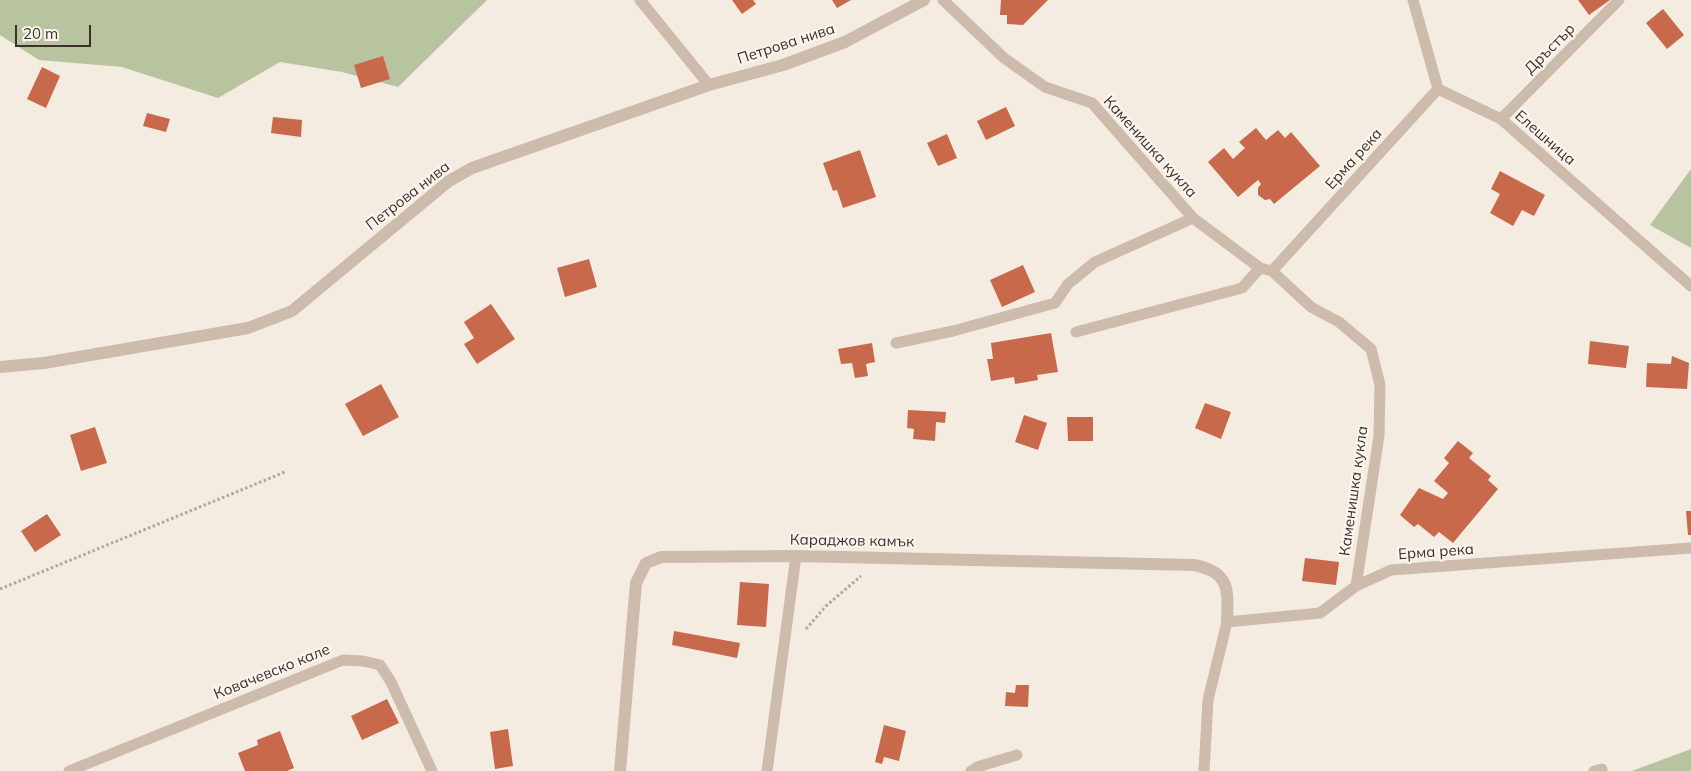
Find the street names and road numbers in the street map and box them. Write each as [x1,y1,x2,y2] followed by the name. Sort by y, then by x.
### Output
[735,20,837,68] street label: Петрова нива
[1521,20,1579,78] street label: Дръстър
[1100,92,1200,202] street label: Каменишка кукла
[1511,107,1579,169] street label: Елешница
[1322,125,1386,193] street label: Ерма река
[363,158,453,234] street label: Петрова нива
[1336,425,1372,557] street label: Каменишка кукла
[790,531,914,551] street label: Караджов камък
[1398,540,1474,564] street label: Ерма река
[211,640,333,704] street label: Ковачевско кале

